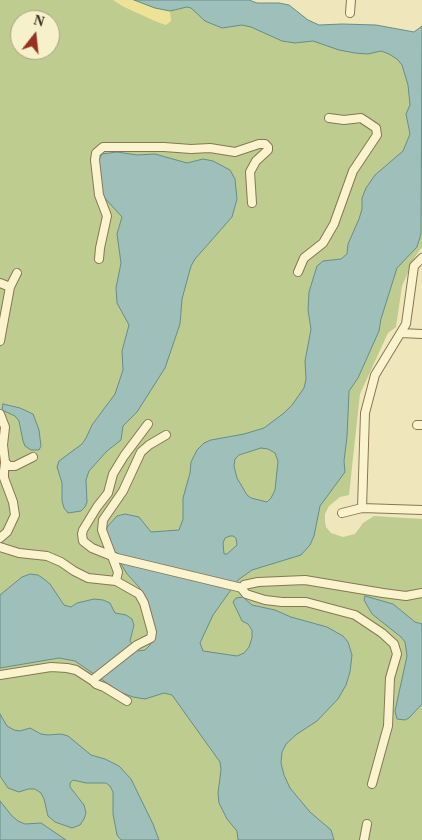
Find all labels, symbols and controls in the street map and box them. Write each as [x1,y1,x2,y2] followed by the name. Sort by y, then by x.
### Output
[10,10,60,60] north arrow
[32,12,46,30] text: N

